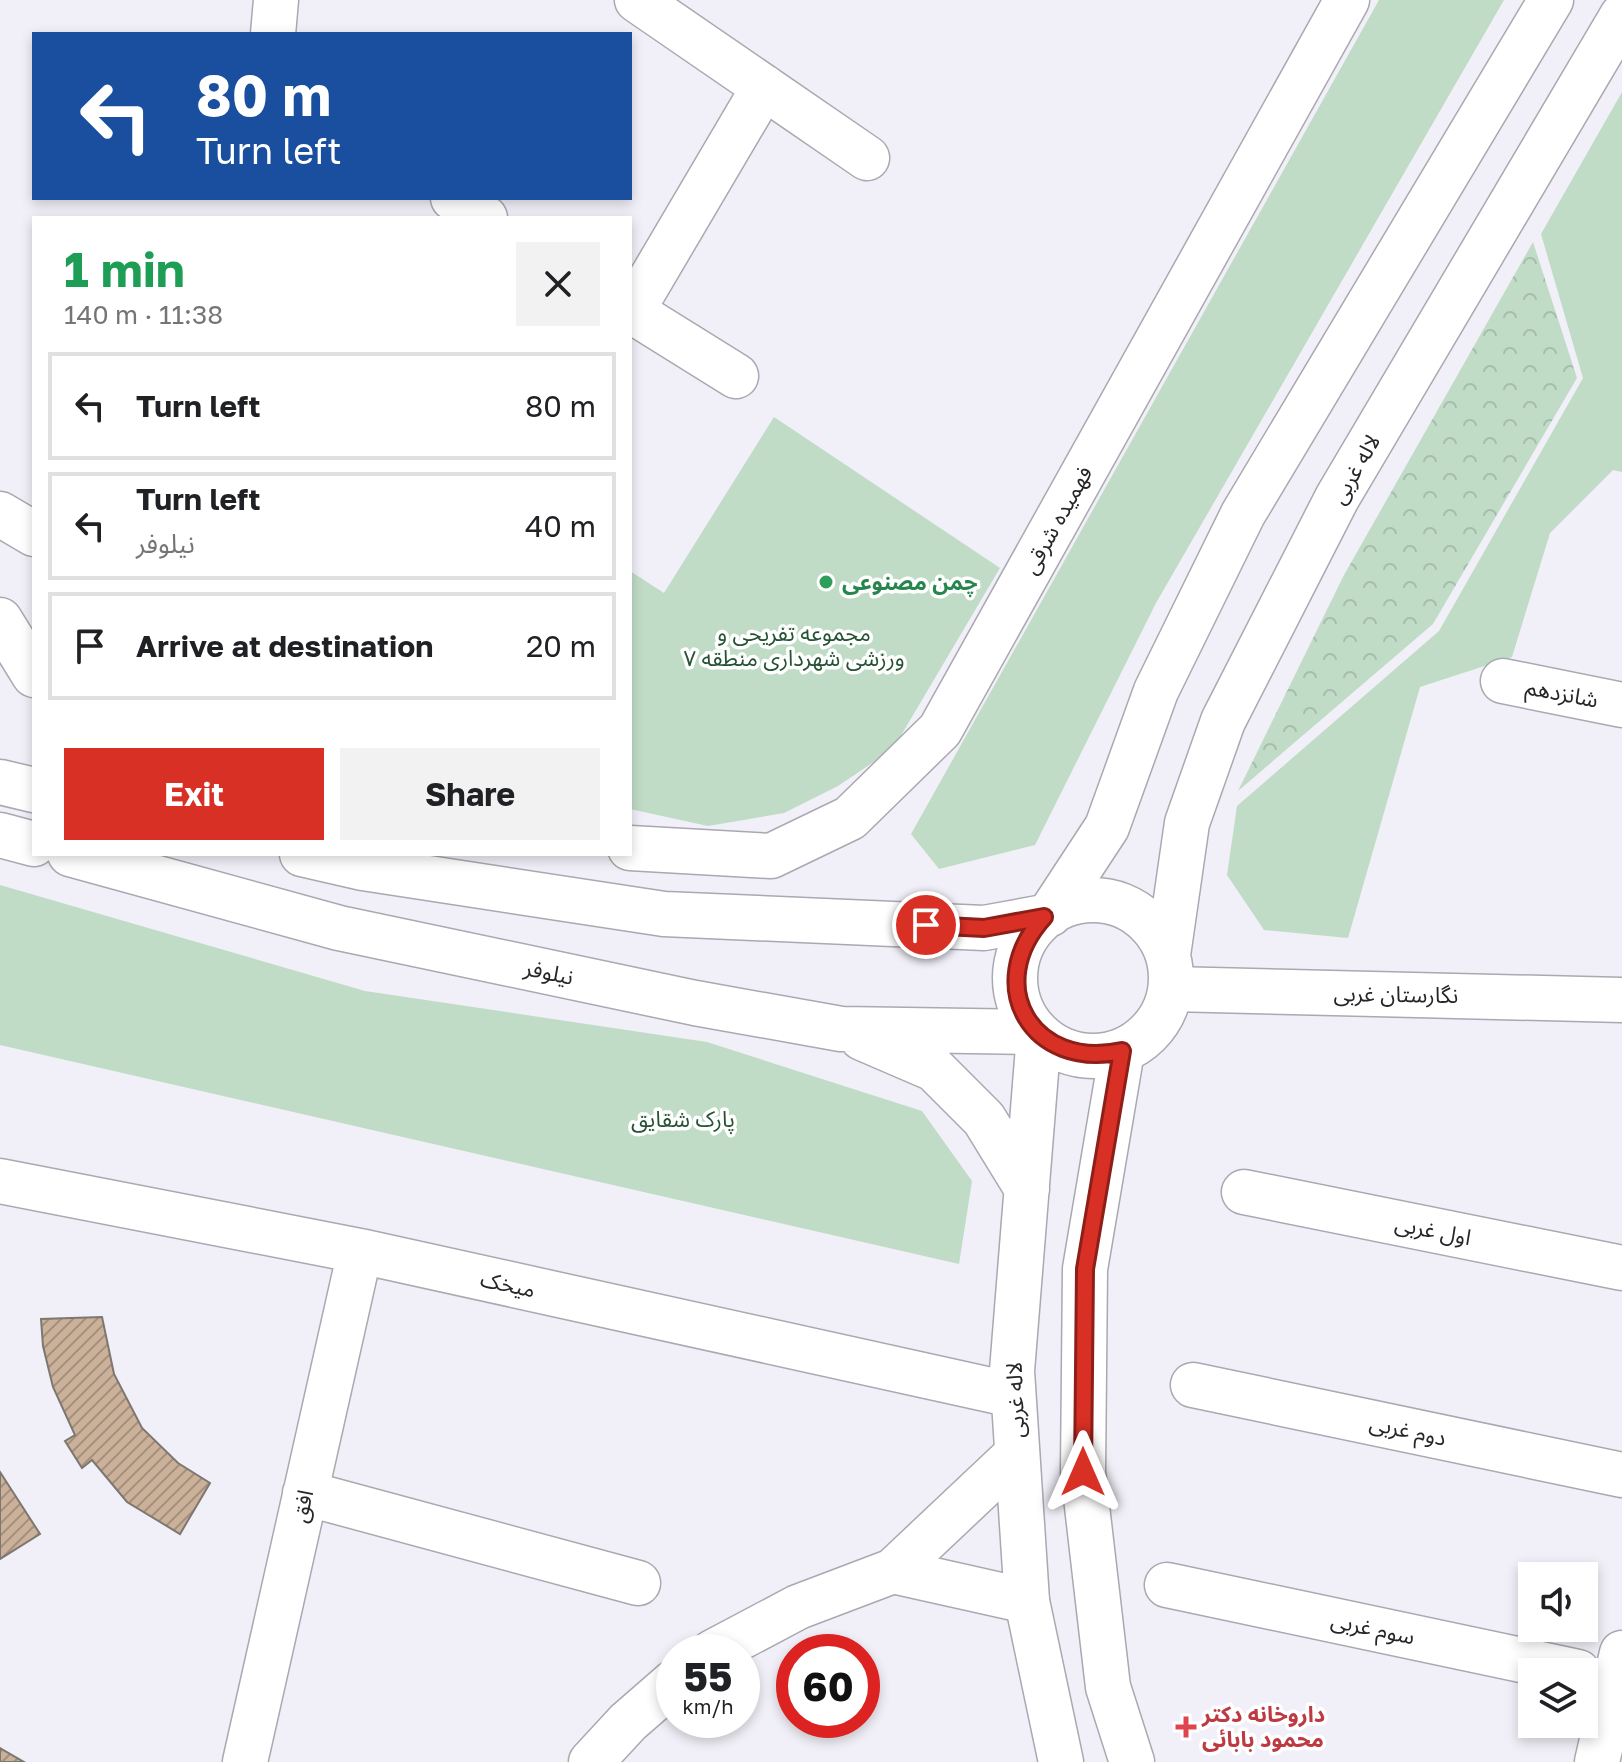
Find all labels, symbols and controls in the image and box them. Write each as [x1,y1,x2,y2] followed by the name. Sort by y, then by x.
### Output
[196,61,331,128] text: 80 m
[64,64,168,168] icon: left
[196,129,342,172] text: Turn left
[64,240,185,298] text: 1 min
[516,242,600,326] button: close
[64,299,223,330] text: 140 m · 11:38
[68,384,112,428] icon: left
[136,388,261,424] text: Turn left
[525,388,596,424] text: 80 m
[1324,429,1385,508] street label: لاله غربی
[1016,461,1097,578] street label: فهمیده شرقی
[136,481,261,517] text: Turn left
[68,504,112,548] icon: left
[525,508,596,544] text: 40 m
[136,528,195,559] text: نیلوفر
[842,568,978,597] place label: چمن مصنوعی
[817,573,835,591] marker: چمن مصنوعی
[683,619,905,672] park label: مجموعه تفریحی و ورزشی شهرداری منطقه ۷
[68,624,112,668] icon: arrive
[136,628,433,664] text: Arrive at destination
[526,628,596,664] text: 20 m
[1523,672,1601,717] street label: شانزدهم
[64,748,324,840] button: Exit
[340,748,600,840] button: Share
[892,891,960,959] pin
[904,903,948,947] icon: arrive
[521,953,576,990] street label: نیلوفر
[1333,979,1459,1009] street label: نگارستان غربی
[631,1105,735,1134] park label: پارک شقایق
[1393,1209,1474,1250] street label: اول غربی
[478,1265,538,1302] street label: میخک
[1000,1362,1029,1438] street label: لاله غربی
[1366,1408,1449,1455] street label: دوم غربی
[1041,1430,1125,1514] position arrow
[285,1487,319,1525] street label: افق
[1518,1562,1598,1738] map controls
[1518,1562,1598,1642] button: sound
[1328,1605,1417,1653] street label: سوم غربی
[776,1634,880,1738] speed limit sign: 60
[684,1652,732,1700] text: 55
[1518,1658,1598,1738] button: layers
[683,1694,733,1718] text: km/h
[1201,1700,1325,1752] place label: داروخانه دکتر محمود بابائی
[1177,1718,1195,1736] marker: داروخانه دکتر محمود بابائی

